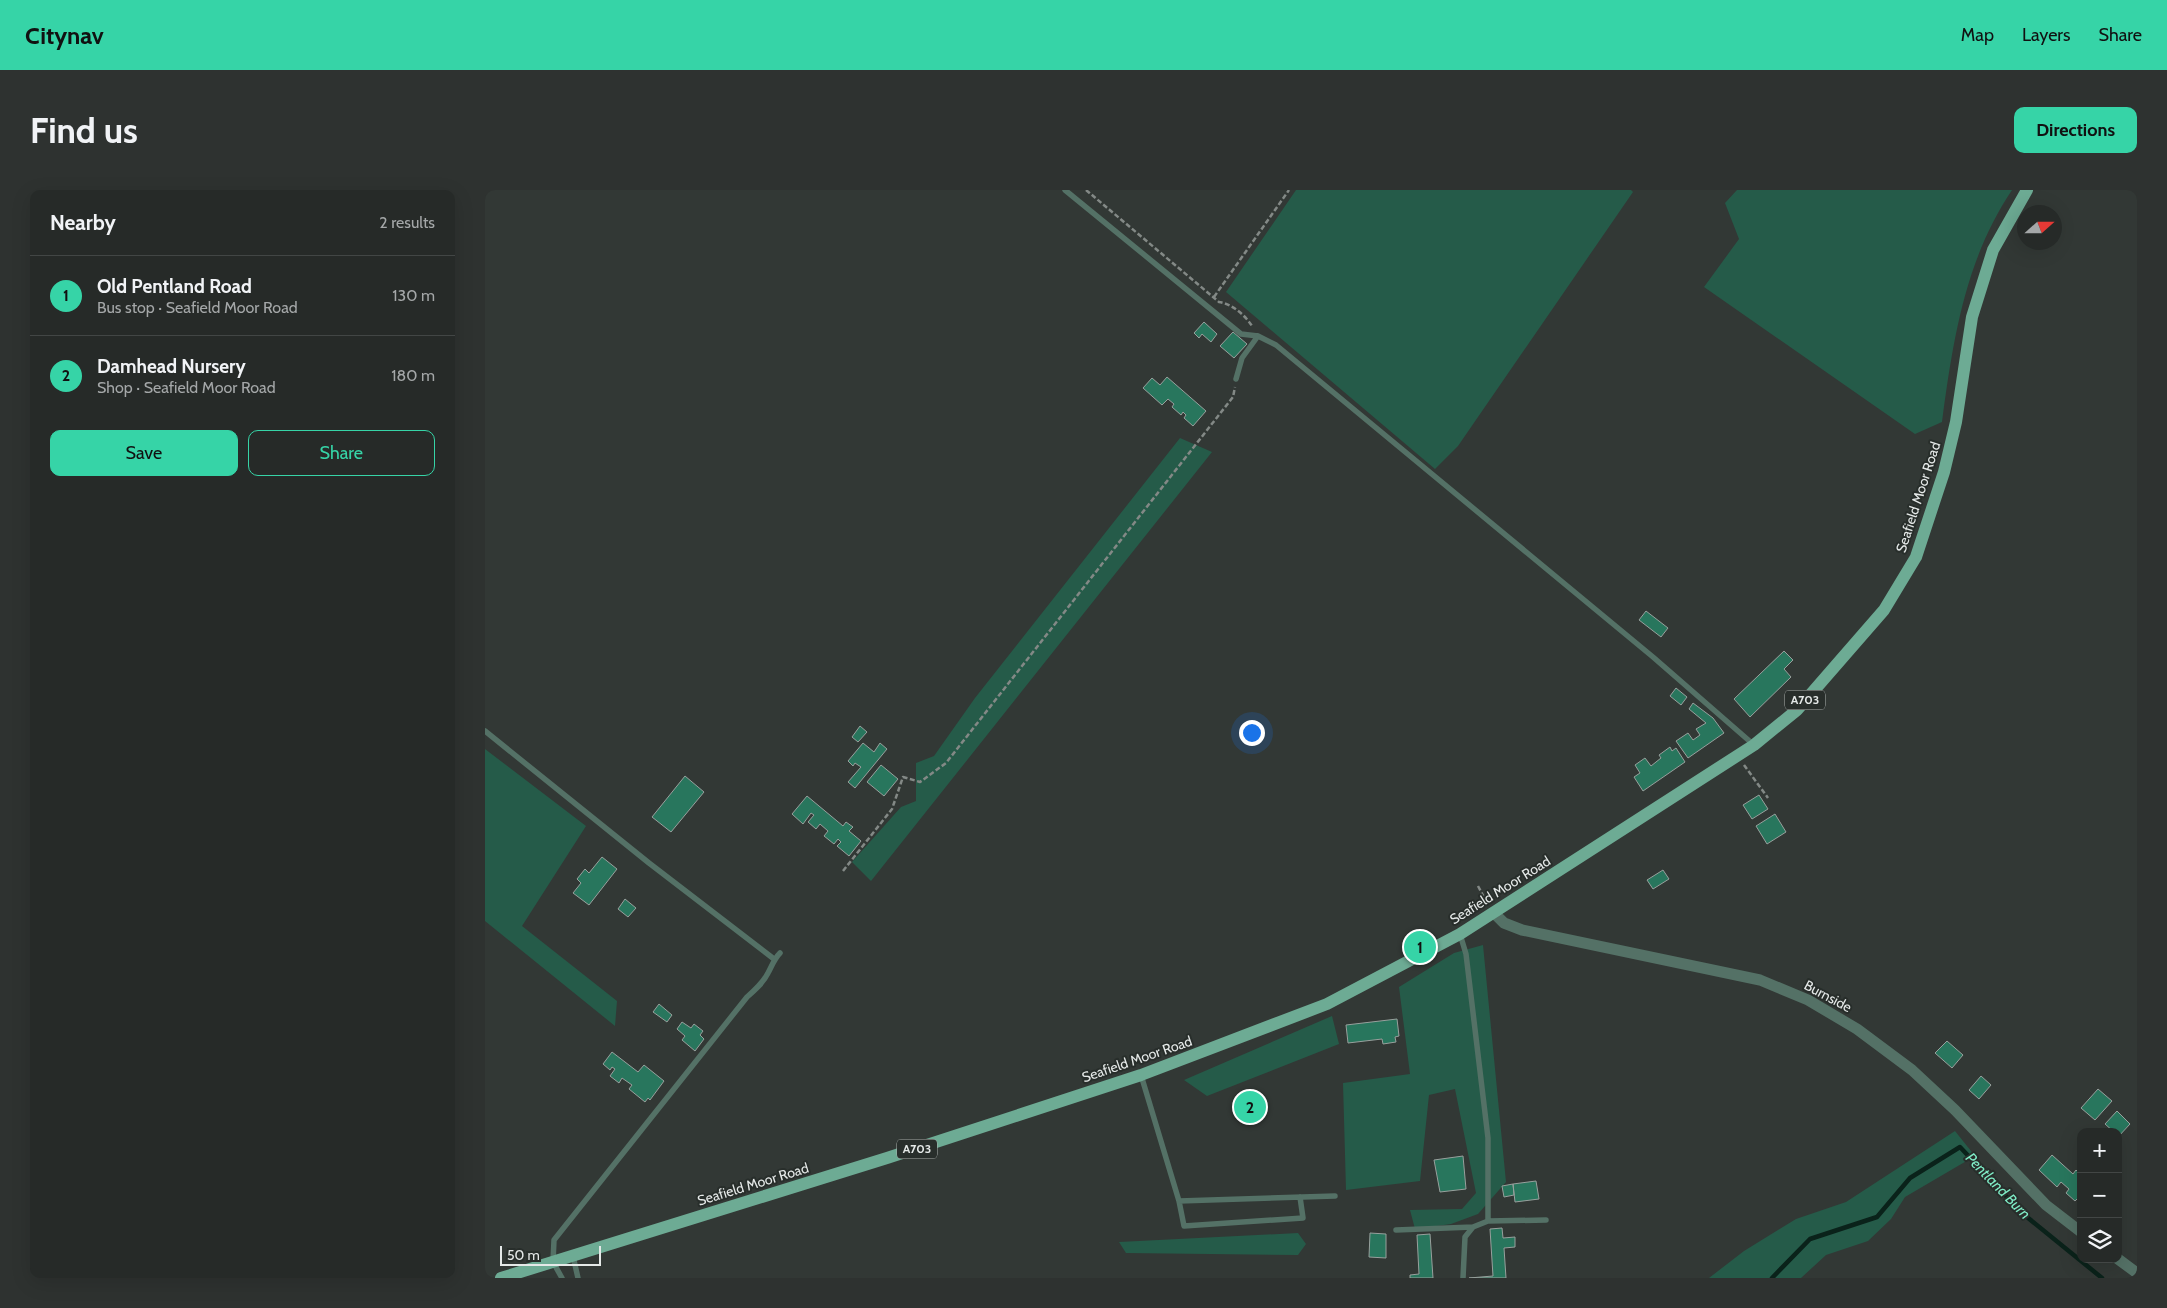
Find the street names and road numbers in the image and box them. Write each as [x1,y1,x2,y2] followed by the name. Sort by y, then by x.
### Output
[1892,439,1944,555] street label: Seafield Moor Road
[1785,690,1825,710] road number: A703
[1446,852,1554,928] street label: Seafield Moor Road
[1801,976,1855,1016] street label: Burnside
[1079,1032,1195,1086] street label: Seafield Moor Road
[897,1140,937,1159] road number: A703
[695,1159,811,1209] street label: Seafield Moor Road

